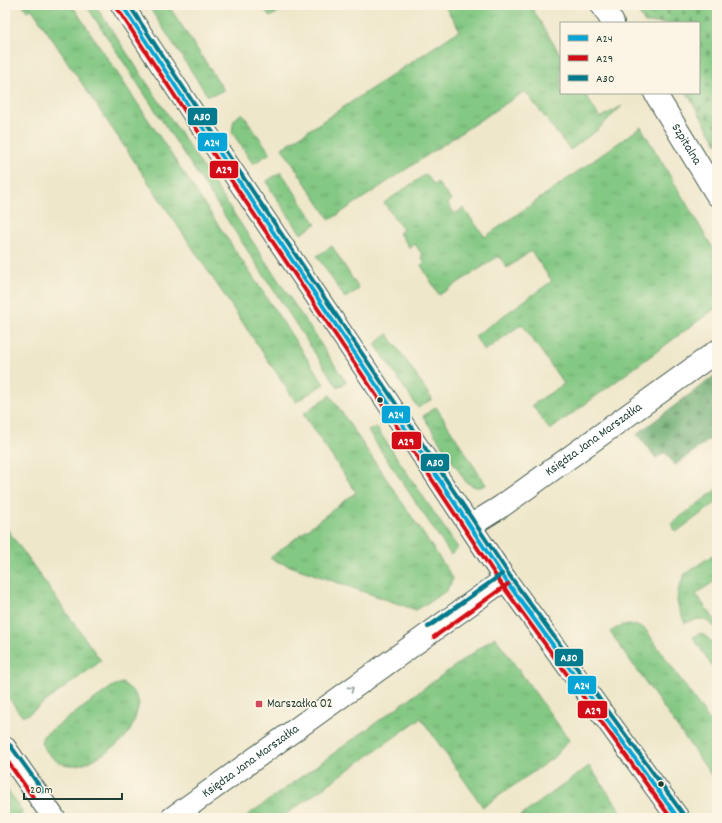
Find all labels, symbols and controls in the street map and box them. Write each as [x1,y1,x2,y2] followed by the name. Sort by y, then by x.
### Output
[560,22,700,94] legend
[596,31,613,48] text: A24
[596,51,613,68] text: A29
[596,71,614,88] text: A30
[187,107,218,126] line badge: A30
[194,110,210,126] text: A30
[666,120,706,169] street label: Szpitalna
[197,132,228,152] line badge: A24
[204,136,220,152] text: A24
[209,160,239,179] line badge: A29
[216,163,232,179] text: A29
[375,395,385,405] unlabelled marker
[541,398,647,481] street label: Księdza Jana Marszałka
[381,405,411,424] line badge: A24
[388,408,404,424] text: A24
[391,431,422,450] line badge: A29
[398,435,414,451] text: A29
[420,453,450,472] line badge: A30
[427,456,443,472] text: A30
[554,648,584,667] line badge: A30
[561,651,577,667] text: A30
[567,675,597,695] line badge: A24
[574,679,590,695] text: A24
[347,687,354,694] one-way arrow
[267,695,333,714] place label: Marszałka 02
[254,699,264,709] marker: Marszałka 02
[577,700,608,719] line badge: A29
[585,704,601,720] text: A29
[198,720,304,803] street label: Księdza Jana Marszałka
[24,775,122,801] scale bar
[656,779,666,789] unlabelled marker
[30,782,53,799] text: 20 m

